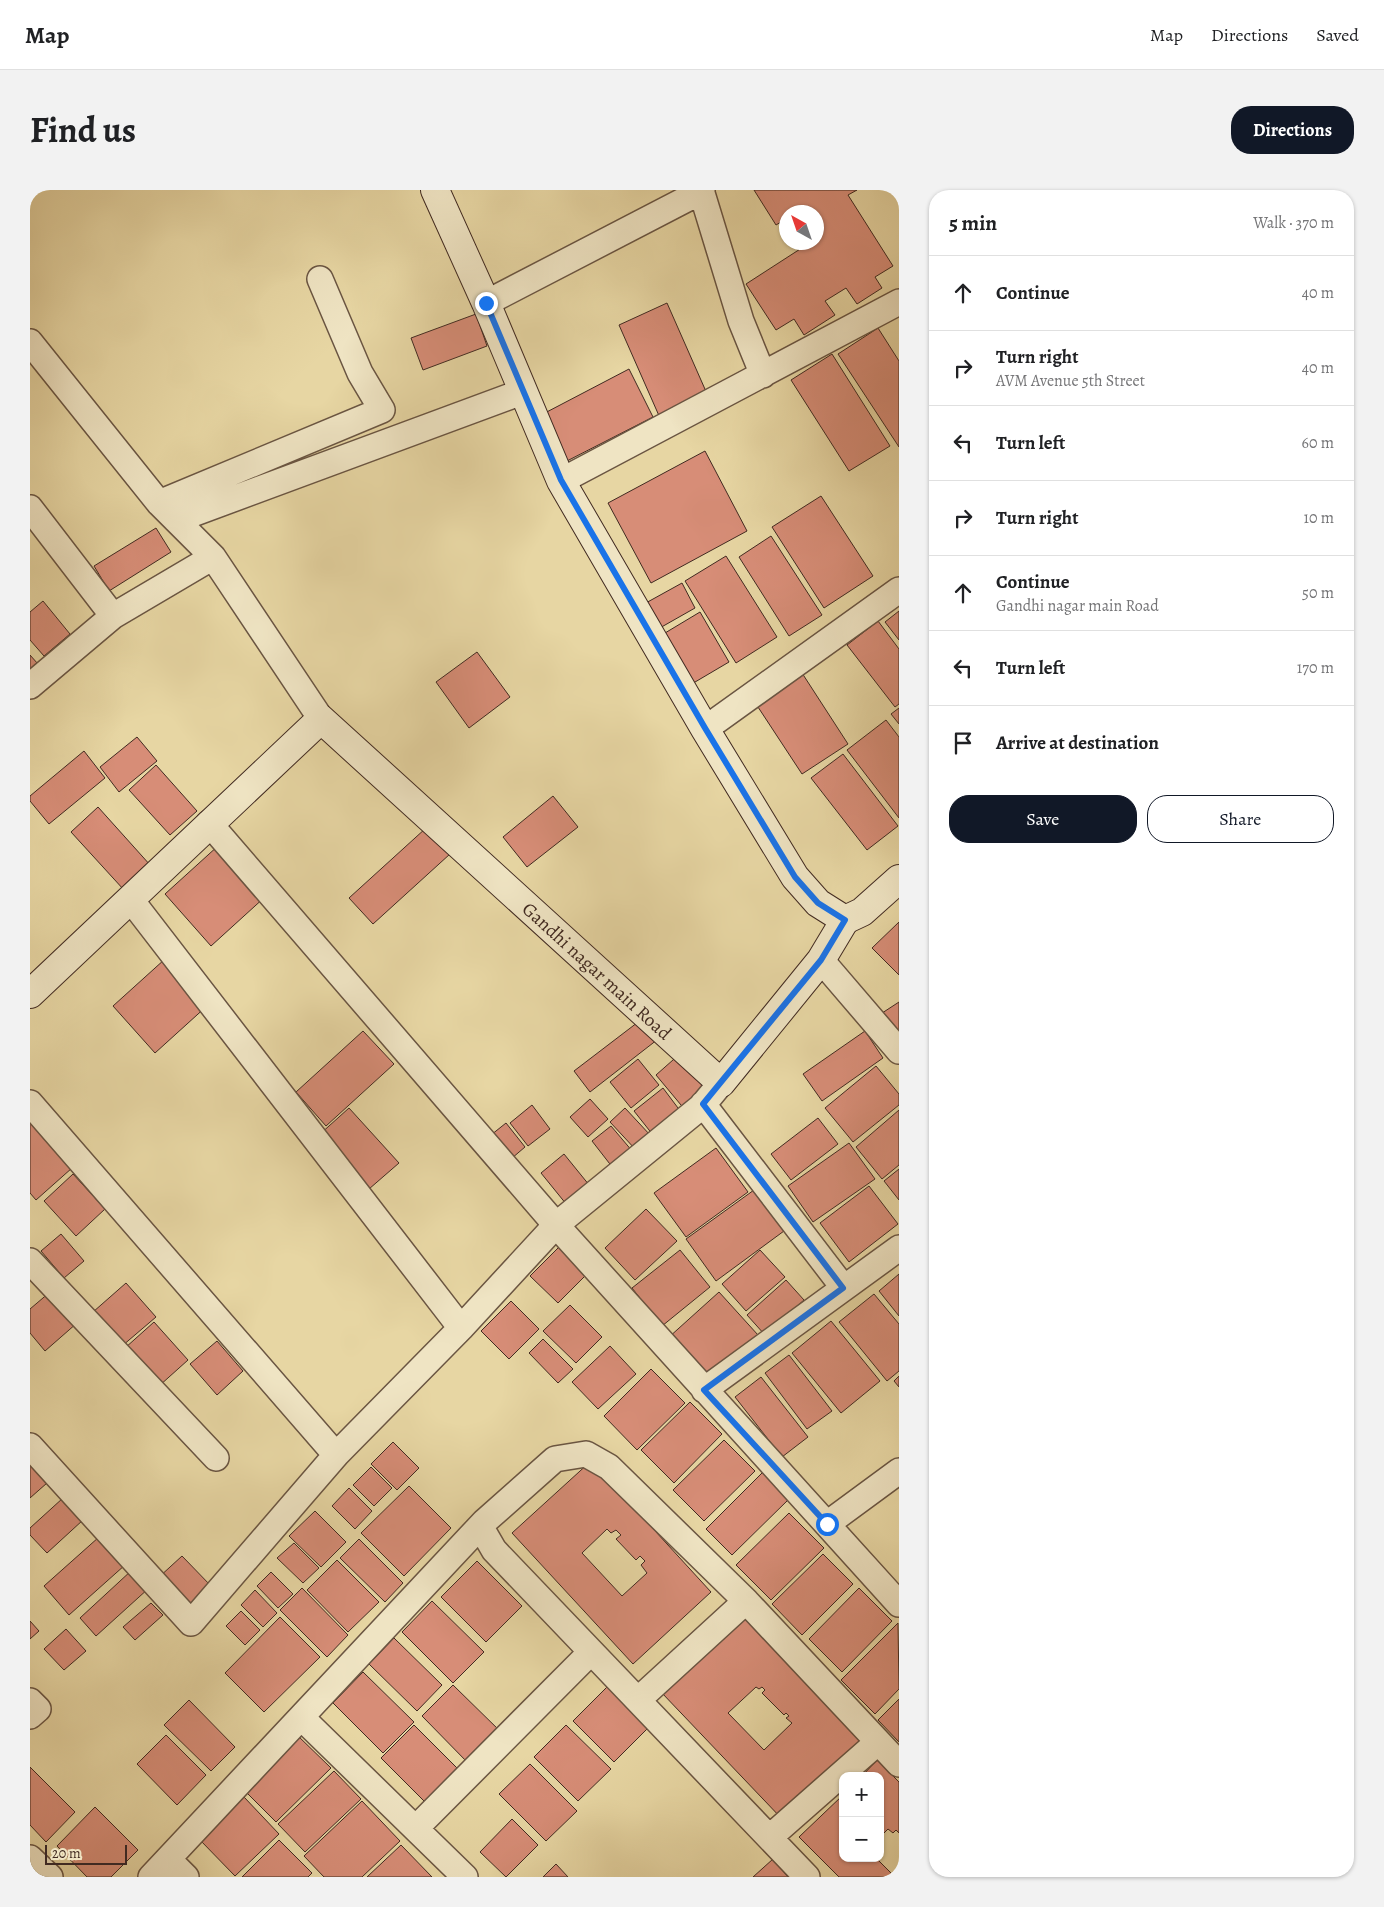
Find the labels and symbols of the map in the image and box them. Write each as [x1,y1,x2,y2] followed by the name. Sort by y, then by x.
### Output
[779,205,824,250] north arrow
[475,292,498,315] route end
[516,896,678,1046] street label: Gandhi nagar main Road
[816,1513,839,1536] route start
[45,1842,128,1865] scale bar

